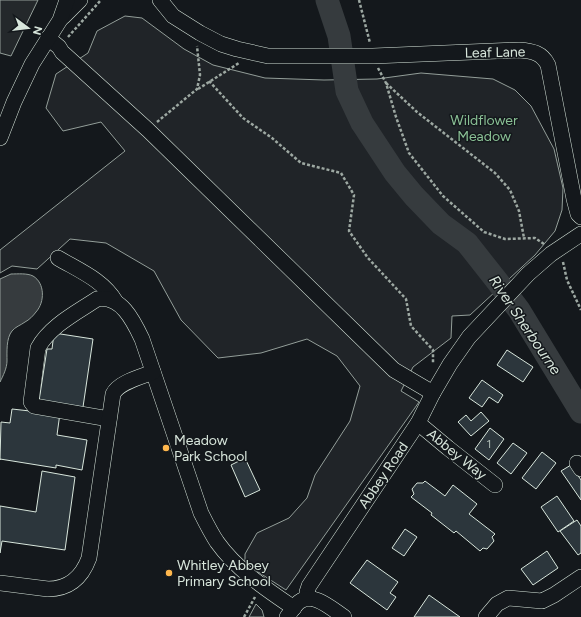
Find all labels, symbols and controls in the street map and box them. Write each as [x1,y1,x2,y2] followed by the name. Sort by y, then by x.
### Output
[8,8,48,48] north arrow
[30,25,45,36] text: N
[465,43,526,62] street label: Leaf Lane
[450,112,518,145] park label: Wildflower Meadow
[485,272,565,378] water label: River Sherbourne
[424,425,490,484] street label: Abbey Way
[174,432,247,465] place label: Meadow Park School
[487,437,491,451] house number: 1
[355,439,412,512] street label: Abbey Road
[161,443,171,453] marker: Meadow Park School
[177,557,271,590] place label: Whitley Abbey Primary School
[164,568,174,578] marker: Whitley Abbey Primary School

